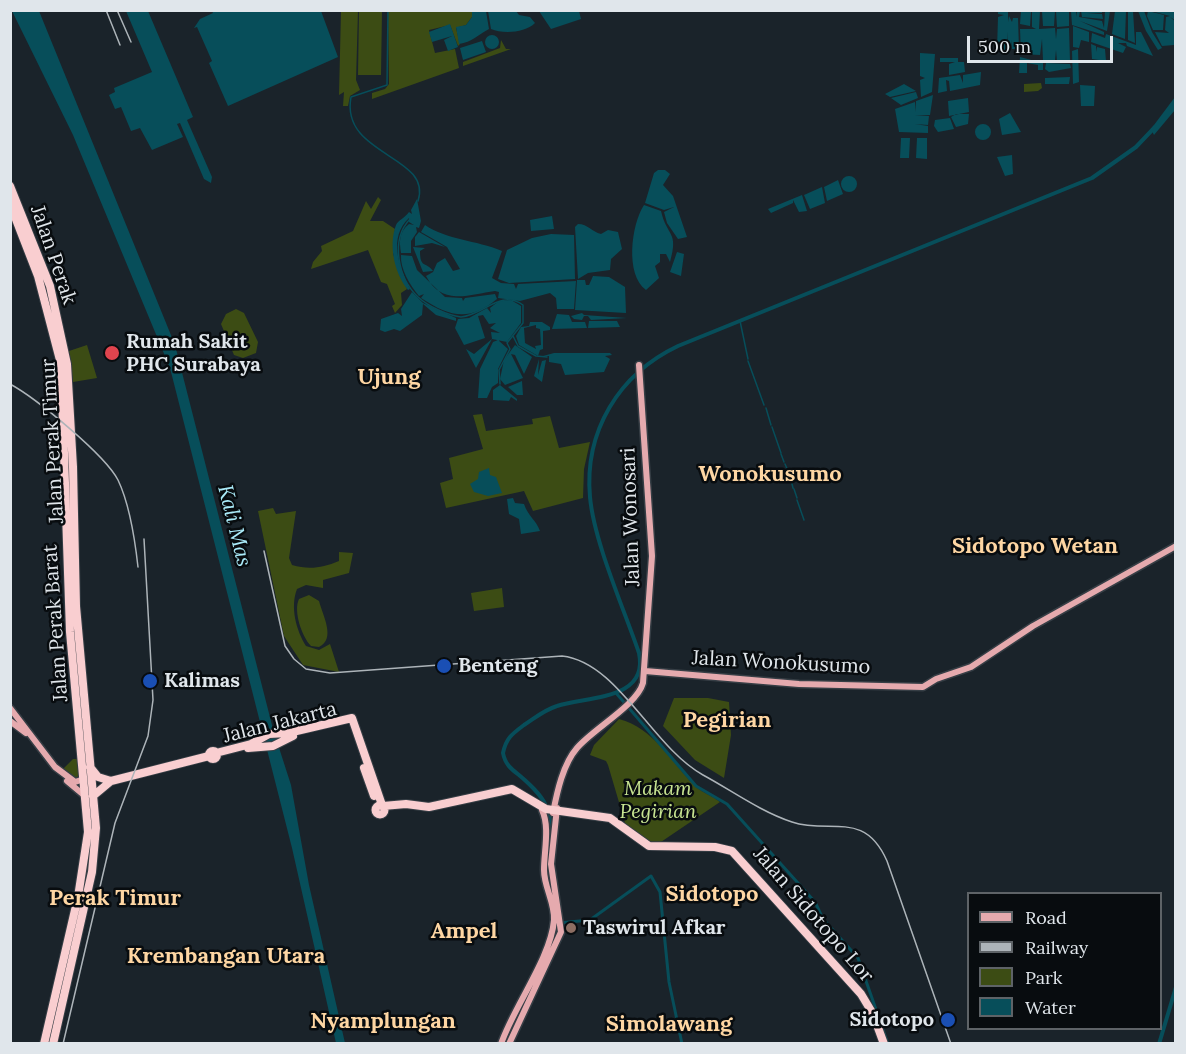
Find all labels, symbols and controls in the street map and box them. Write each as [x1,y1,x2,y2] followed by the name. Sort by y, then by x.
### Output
[970,24,1116,62] scale bar
[978,35,1031,58] text: 500 m
[25,202,81,308] street label: Jalan Perak
[126,330,261,377] place label: Rumah Sakit PHC Surabaya
[103,344,121,362] marker: Rumah Sakit PHC Surabaya
[37,358,69,524] street label: Jalan Perak Timur
[358,365,420,391] district label: Ujung
[617,447,645,587] street label: Jalan Wonosari
[698,462,842,488] district label: Wonokusumo
[212,483,256,569] water label: Kali Mas
[952,534,1118,560] district label: Sidotopo Wetan
[39,544,73,702] street label: Jalan Perak Barat
[691,646,871,680] street label: Jalan Wonokusumo
[458,654,538,678] place label: Benteng
[435,657,453,675] marker: Benteng
[164,669,240,693] place label: Kalimas
[141,672,159,690] marker: Kalimas
[221,697,339,749] street label: Jalan Jakarta
[683,708,771,734] district label: Pegirian
[620,777,696,824] park label: Makam Pegirian
[748,842,878,988] street label: Jalan Sidotopo Lor
[666,882,758,908] district label: Sidotopo
[49,886,181,912] district label: Perak Timur
[967,892,1162,1030] legend
[1025,906,1067,929] text: Road
[583,916,725,940] place label: Taswirul Afkar
[431,919,497,945] district label: Ampel
[564,921,578,935] marker: Taswirul Afkar
[1025,936,1088,959] text: Railway
[127,944,325,970] district label: Krembangan Utara
[1025,966,1062,989] text: Park
[1025,996,1076,1019] text: Water
[850,1008,934,1032] place label: Sidotopo
[310,1009,456,1035] district label: Nyamplungan
[939,1011,957,1029] marker: Sidotopo
[606,1012,732,1038] district label: Simolawang

